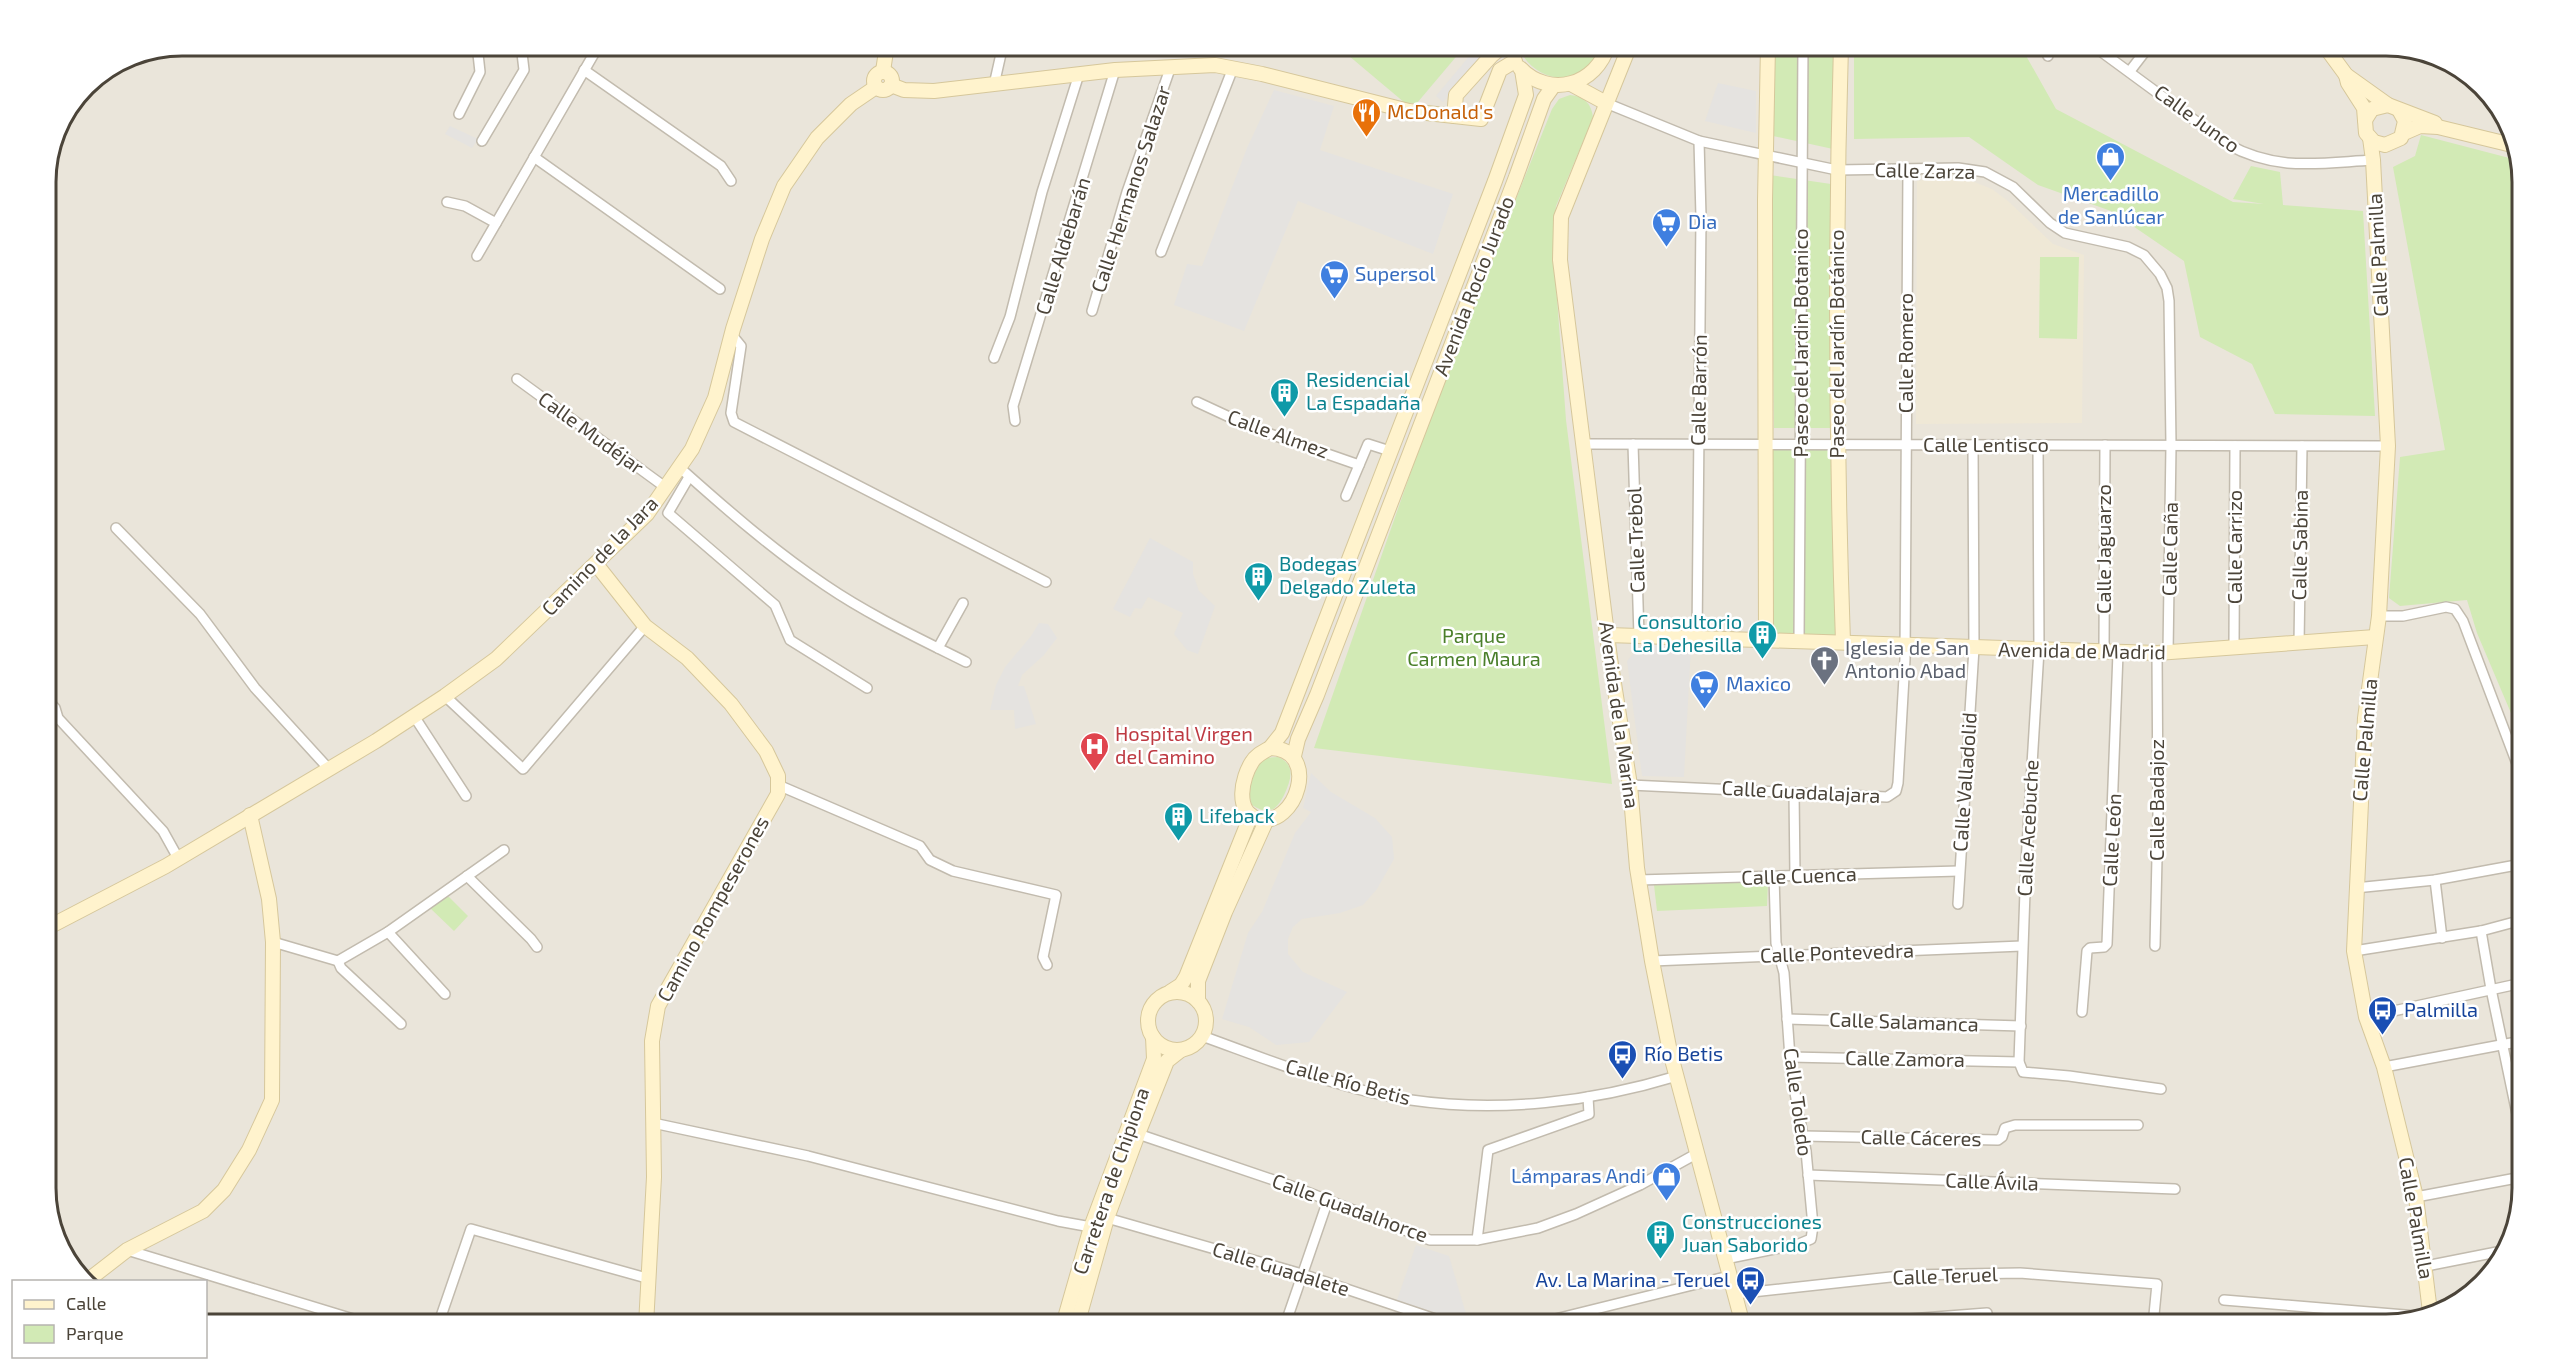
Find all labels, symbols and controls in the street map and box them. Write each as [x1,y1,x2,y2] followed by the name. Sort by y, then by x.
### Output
[2150,79,2245,157] street label: Calle Junco
[1085,82,1175,295] street label: Calle Hermanos Salazar
[1350,96,1382,138] restaurant icon: McDonald's
[1387,99,1493,123] place label: McDonald's
[2095,140,2127,182] shop icon: Mercadillo de Sanlúcar
[1874,157,1976,183] street label: Calle Zarza
[1030,174,1094,317] street label: Calle Aldebarán
[2058,181,2164,228] place label: Mercadillo de Sanlúcar
[1428,192,1518,379] street label: Avenida Rocío Jurado
[2362,193,2392,317] street label: Calle Palmilla
[1651,206,1683,248] supermarket icon: Dia
[1688,209,1717,233] place label: Dia
[1788,228,1812,458] street label: Paseo del Jardin Botanico
[1824,229,1848,459] street label: Paseo del Jardín Botánico
[1318,258,1350,300] supermarket icon: Supersol
[1355,261,1435,285] place label: Supersol
[1893,293,1917,413] street label: Calle Romero
[1685,334,1711,446] street label: Calle Barrón
[1306,367,1421,414] place label: Residencial La Espadaña
[1269,376,1301,418] building icon: Residencial La Espadaña
[534,386,649,479] street label: Calle Mudéjar
[1225,404,1332,462] street label: Calle Almez
[1923,432,2049,456] street label: Calle Lentisco
[2091,484,2115,614] street label: Calle Jaguarzo
[1621,487,1649,593] street label: Calle Trebol
[2286,489,2312,600] street label: Calle Sabina
[2222,490,2246,604] street label: Calle Carrizo
[536,491,662,620] street label: Camino de la Jara
[2156,502,2182,596] street label: Calle Caña
[1279,551,1416,598] place label: Bodegas Delgado Zuleta
[1242,560,1274,602] building icon: Bodegas Delgado Zuleta
[1632,609,1742,656] place label: Consultorio La Dehesilla
[1747,618,1779,660] building icon: Consultorio La Dehesilla
[1595,620,1645,810] street label: Avenida de la Marina
[1407,623,1541,670] park label: Parque Carmen Maura
[1845,635,1969,682] place label: Iglesia de San Antonio Abad
[1998,637,2166,663] street label: Avenida de Madrid
[1808,644,1840,686] church icon: Iglesia de San Antonio Abad
[1689,668,1721,710] supermarket icon: Maxico
[1726,671,1791,695] place label: Maxico
[2347,677,2381,802] street label: Calle Palmilla
[1947,711,1981,852] street label: Calle Valladolid
[1115,721,1253,768] place label: Hospital Virgen del Camino
[1078,730,1110,772] hospital icon: Hospital Virgen del Camino
[2144,739,2168,861] street label: Calle Badajoz
[2011,759,2043,897] street label: Calle Acebuche
[1721,775,1881,807] street label: Calle Guadalajara
[2097,793,2125,887] street label: Calle León
[1162,800,1194,842] building icon: Lifeback
[1199,803,1275,827] place label: Lifeback
[651,812,773,1005] street label: Camino Rompeserones
[1741,861,1857,889] street label: Calle Cuenca
[1760,937,1914,967] street label: Calle Pontevedra
[2367,994,2399,1036] bus stop icon: Palmilla
[2404,997,2478,1021] place label: Palmilla
[1829,1006,1979,1036] street label: Calle Salamanca
[1607,1038,1639,1080] bus stop icon: Río Betis
[1644,1041,1723,1065] place label: Río Betis
[1845,1045,1965,1071] street label: Calle Zamora
[1780,1046,1818,1158] street label: Calle Toledo
[1283,1053,1413,1109] street label: Calle Río Betis
[1067,1084,1153,1277] street label: Carretera de Chipiona
[1860,1124,1982,1150] street label: Calle Cáceres
[2394,1155,2440,1281] street label: Calle Palmilla
[1651,1160,1683,1202] shop icon: Lámparas Andi
[1511,1163,1646,1187] place label: Lámparas Andi
[1945,1167,2039,1195] street label: Calle Ávila
[1269,1168,1431,1246] street label: Calle Guadalhorce
[1682,1209,1822,1256] place label: Construcciones Juan Saborido
[1645,1218,1677,1260] building icon: Construcciones Juan Saborido
[1210,1236,1353,1300] street label: Calle Guadalete
[1892,1261,1998,1289] street label: Calle Teruel
[1735,1264,1767,1306] bus stop icon: Av. La Marina - Teruel
[1535,1267,1730,1291] place label: Av. La Marina - Teruel
[12,1280,207,1358] legend
[66,1292,107,1314] text: Calle
[66,1322,124,1344] text: Parque

